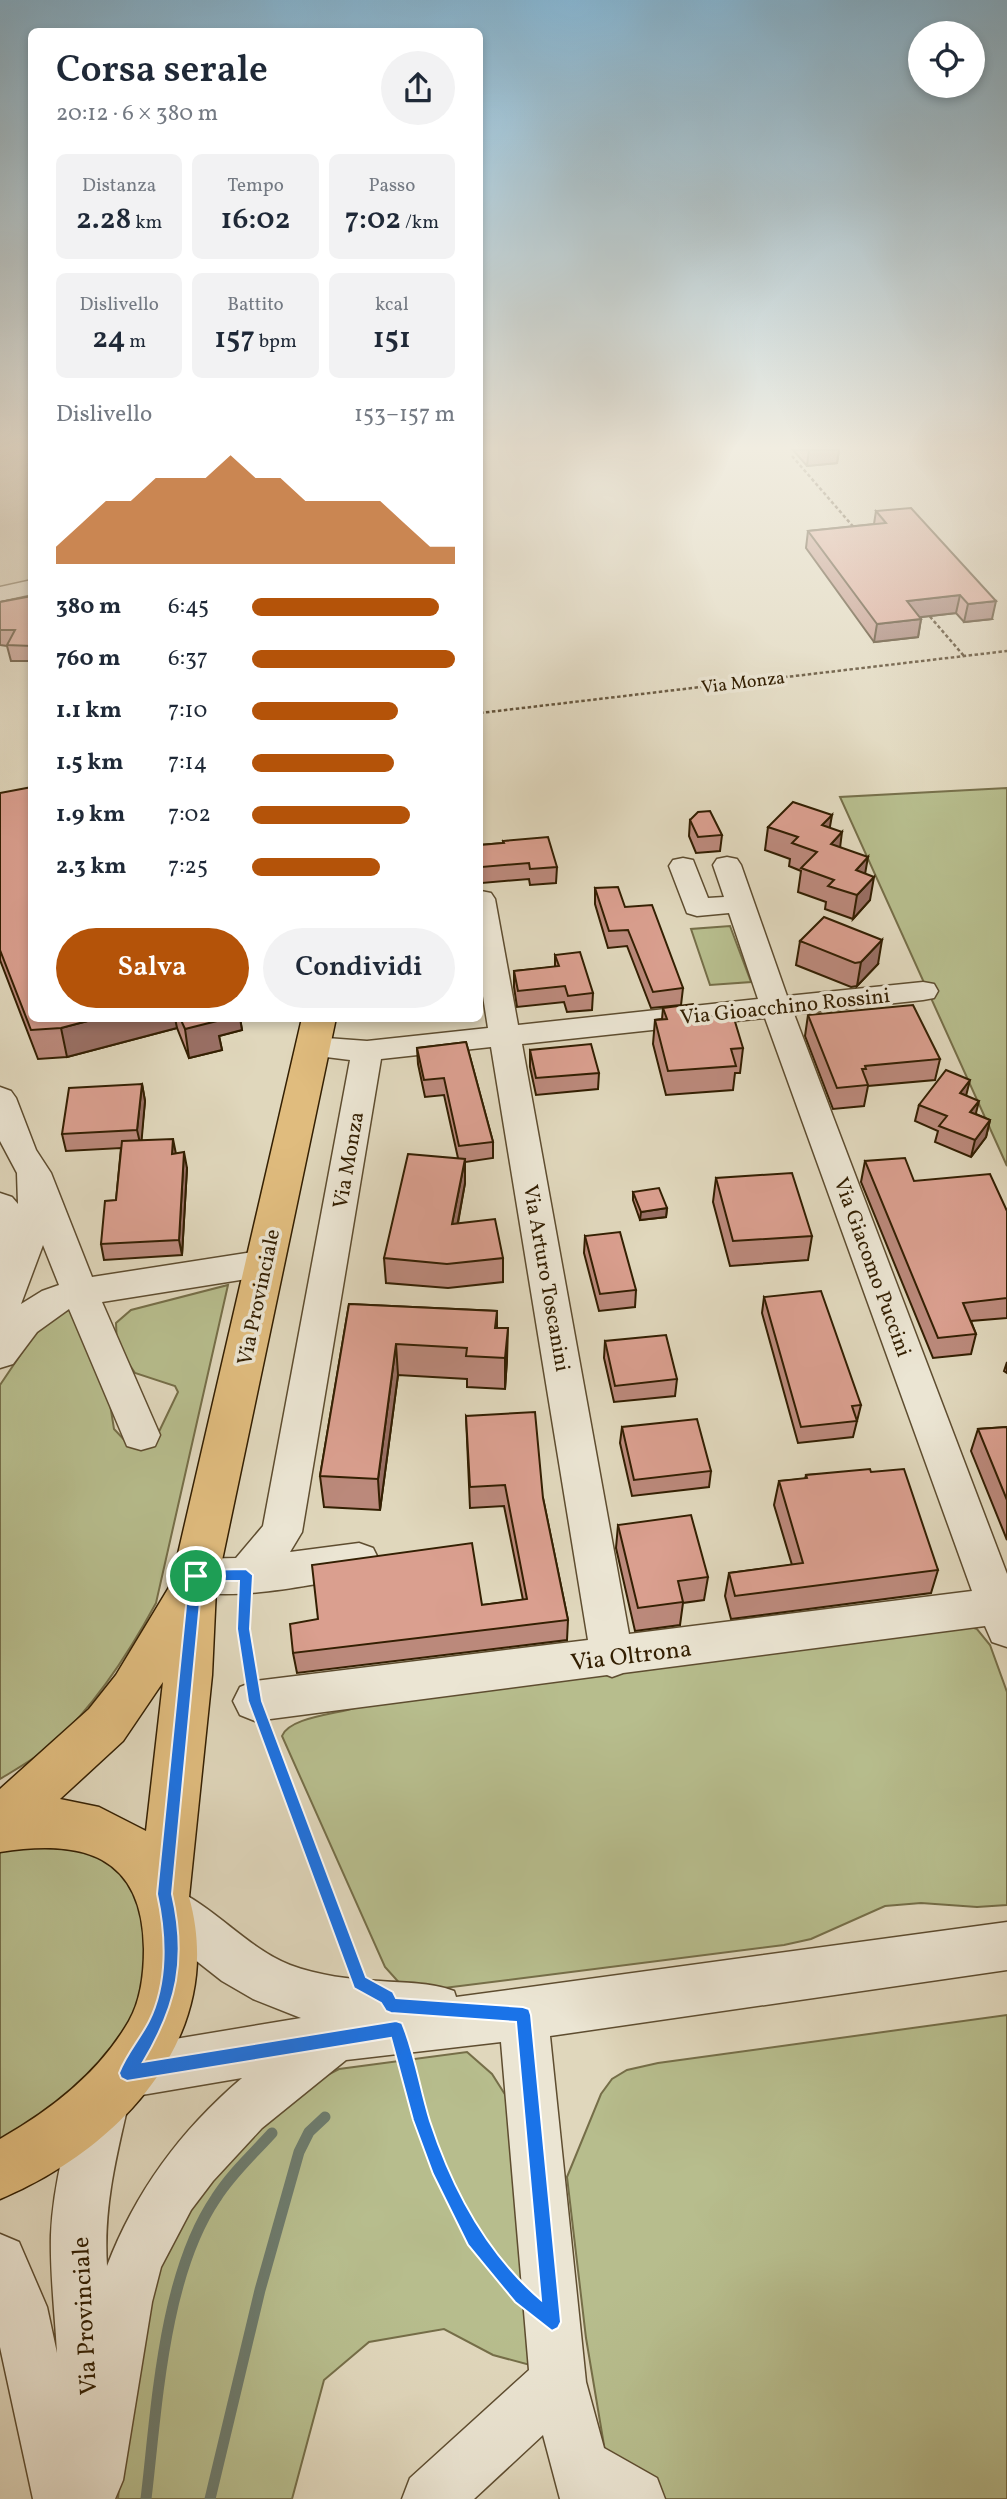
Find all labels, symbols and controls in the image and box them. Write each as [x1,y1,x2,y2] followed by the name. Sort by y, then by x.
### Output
[908,21,985,98] map controls
[908,21,985,98] button: locate
[56,45,268,98] text: Corsa serale
[381,51,455,125] button: share
[56,98,218,130] text: 20:12 · 6 × 380 m
[82,173,156,199] text: Distanza
[227,173,284,199] text: Tempo
[368,173,415,199] text: Passo
[76,199,131,241] text: 2.28
[221,199,290,241] text: 16:02
[345,199,401,241] text: 7:02
[131,210,162,236] text: km
[401,210,439,236] text: /km
[79,292,159,318] text: Dislivello
[227,292,284,318] text: Battito
[375,292,409,318] text: kcal
[92,318,125,360] text: 24
[214,318,255,360] text: 157
[373,318,411,360] text: 151
[125,329,146,355] text: m
[255,329,297,355] text: bpm
[56,399,152,431] text: Dislivello
[354,399,455,431] text: 153–157 m
[56,591,121,623] text: 380 m
[168,591,209,623] text: 6:45
[56,643,120,675] text: 760 m
[168,643,208,675] text: 6:37
[700,666,786,701] street label: Via Monza
[56,695,122,727] text: 1.1 km
[168,695,207,727] text: 7:10
[56,747,123,779] text: 1.5 km
[168,747,207,779] text: 7:14
[56,799,125,831] text: 1.9 km
[168,799,211,831] text: 7:02
[56,851,127,883] text: 2.3 km
[168,851,208,883] text: 7:25
[56,928,249,1008] button: Salva
[263,928,455,1008] button: Condividi
[679,982,892,1033] street label: Via Gioacchino Rossini
[327,1109,372,1211] street label: Via Monza
[826,1174,918,1361] street label: Via Giacomo Puccini
[515,1183,576,1374] street label: Via Arturo Toscanini
[231,1226,288,1368] street label: Via Provinciale
[166,1546,226,1606] pin
[177,1557,215,1595] icon: arrive
[569,1633,694,1681] street label: Via Oltrona
[65,2236,107,2396] street label: Via Provinciale

